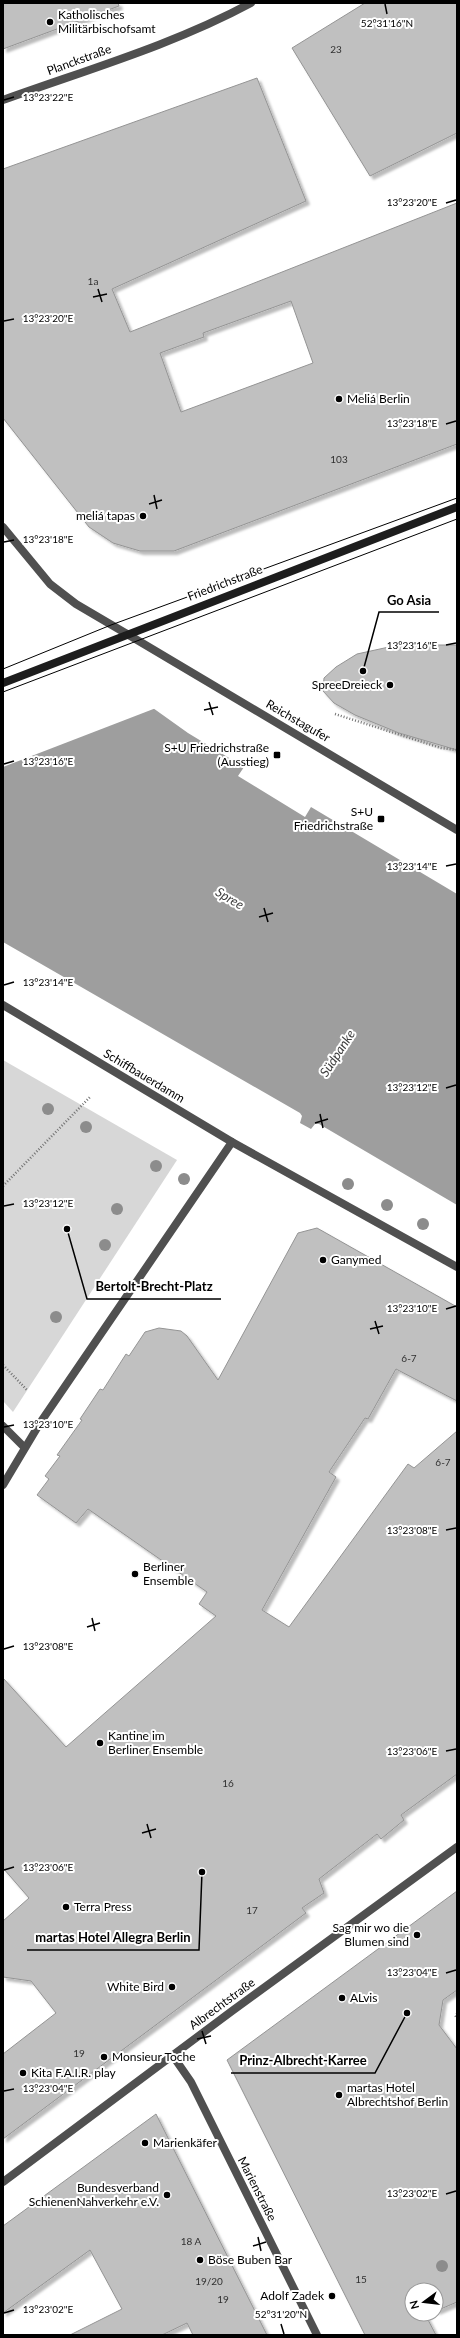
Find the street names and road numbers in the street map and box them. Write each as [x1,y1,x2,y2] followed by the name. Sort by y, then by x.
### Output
[45,41,113,78] street label: Planckstraße
[185,561,265,604] street label: Friedrichstraße
[263,696,334,745] street label: Reichstagufer
[101,1045,188,1106] street label: Schiffbauerdamm
[186,1975,258,2033] street label: Albrechtstraße
[235,2154,280,2223] street label: Marienstraße

